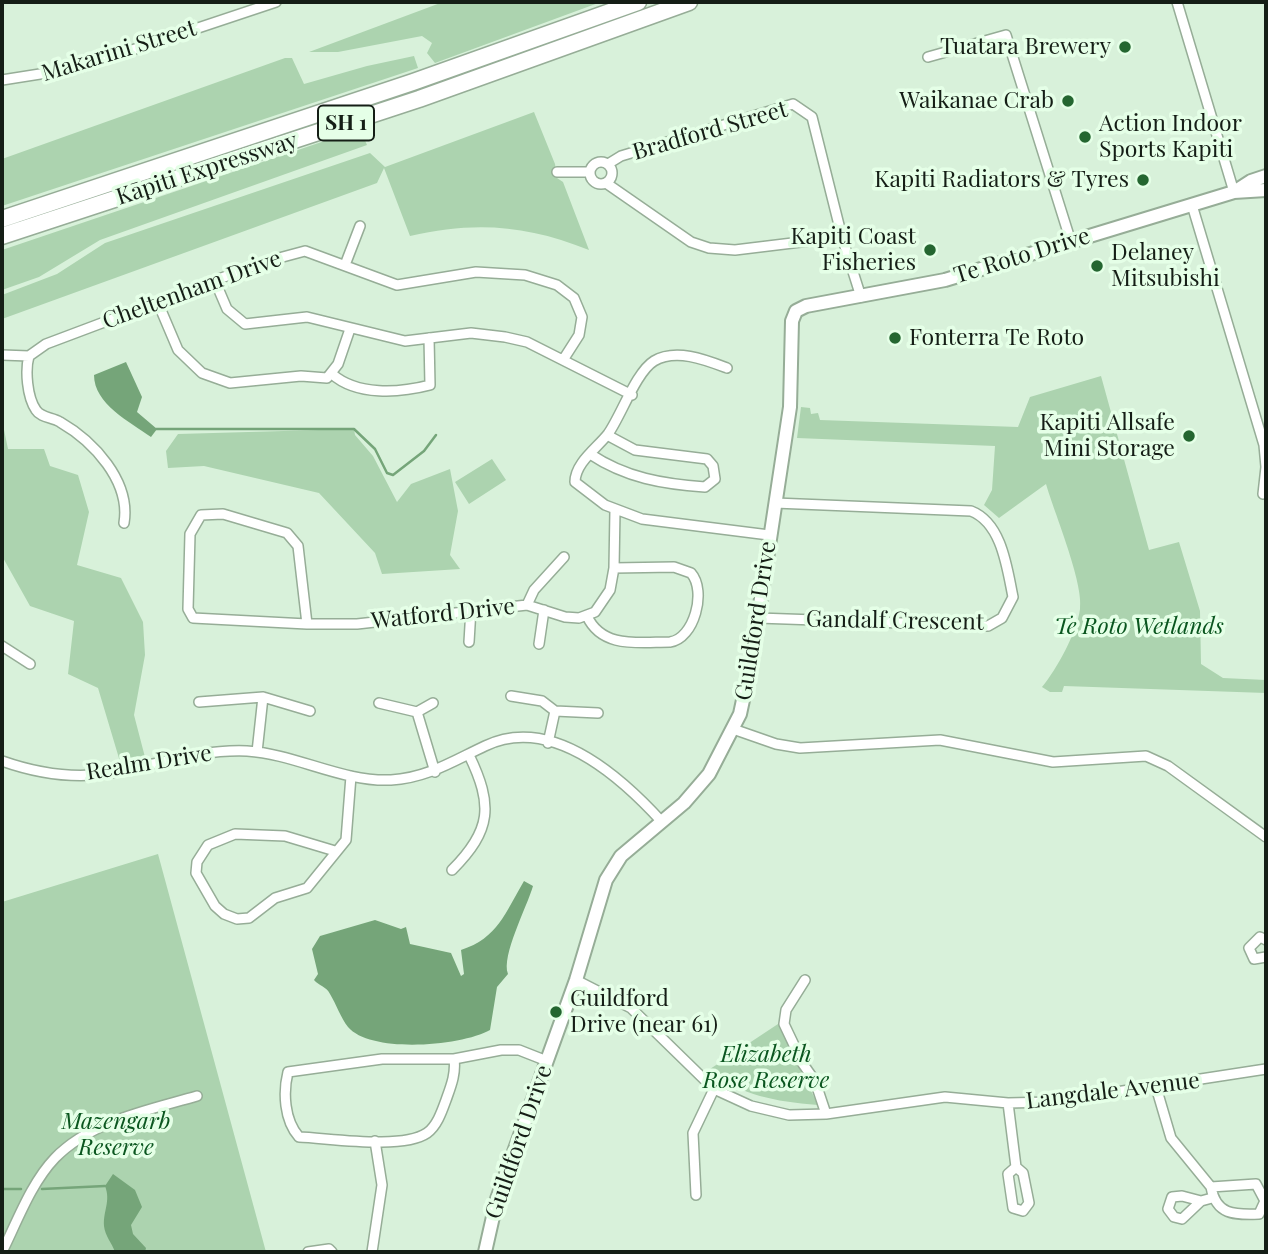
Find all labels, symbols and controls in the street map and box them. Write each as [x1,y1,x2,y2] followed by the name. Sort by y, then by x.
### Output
[38,14,200,88] street label: Makarini Street
[940,33,1111,61] place label: Tuatara Brewery
[1117,39,1133,55] marker: Tuatara Brewery
[899,87,1054,115] place label: Waikanae Crab
[1060,93,1076,109] marker: Waikanae Crab
[629,96,791,166] street label: Bradford Street
[318,106,374,140] road number: SH 1
[1099,110,1242,164] place label: Action Indoor Sports Kapiti
[113,127,301,211] street label: Kāpiti Expressway
[1077,129,1093,145] marker: Action Indoor Sports Kapiti
[874,166,1129,194] place label: Kapiti Radiators & Tyres
[1135,172,1151,188] marker: Kapiti Radiators & Tyres
[951,222,1093,290] street label: Te Roto Drive
[790,223,916,277] place label: Kapiti Coast Fisheries
[1111,239,1220,293] place label: Delaney Mitsubishi
[922,242,938,258] marker: Kapiti Coast Fisheries
[99,245,285,335] street label: Cheltenham Drive
[1089,258,1105,274] marker: Delaney Mitsubishi
[909,324,1084,352] place label: Fonterra Te Roto
[887,330,903,346] marker: Fonterra Te Roto
[1040,409,1175,463] place label: Kapiti Allsafe Mini Storage
[1181,428,1197,444] marker: Kapiti Allsafe Mini Storage
[730,539,782,703] street label: Guildford Drive
[370,593,516,635] street label: Watford Drive
[806,606,984,636] street label: Gandalf Crescent
[1054,613,1224,641] park label: Te Roto Wetlands
[84,739,214,787] street label: Realm Drive
[570,985,718,1039] place label: Guildford Drive (near 61)
[548,1004,564,1020] marker: Guildford Drive (near 61)
[703,1041,829,1095] park label: Elizabeth Rose Reserve
[480,1061,558,1223] street label: Guildford Drive
[1025,1067,1201,1115] street label: Langdale Avenue
[62,1108,170,1162] park label: Mazengarb Reserve

